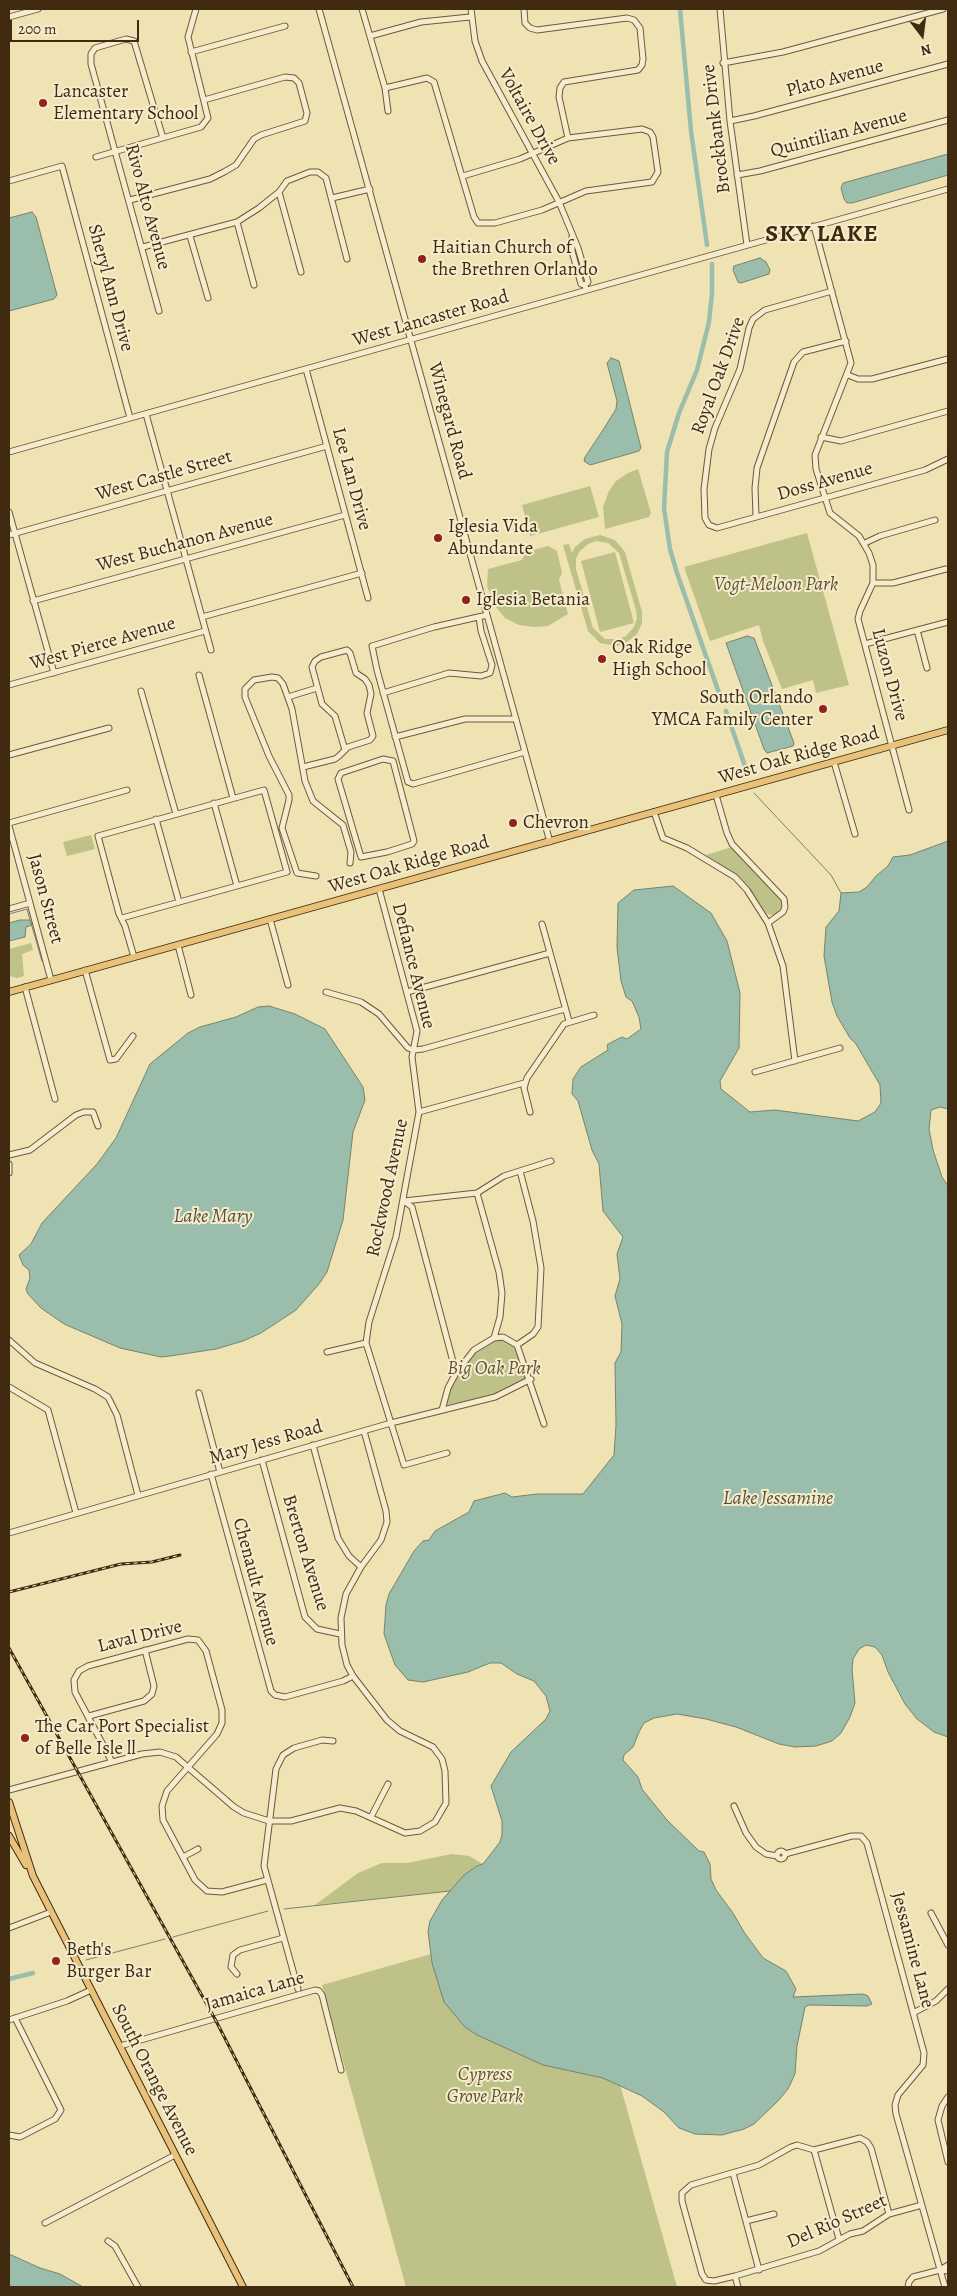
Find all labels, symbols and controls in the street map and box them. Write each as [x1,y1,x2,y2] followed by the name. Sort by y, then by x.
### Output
[12,10,141,42] scale bar
[897,10,947,60] north arrow
[18,19,57,39] text: 200 m
[919,39,933,60] text: N
[784,55,886,103] street label: Plato Avenue
[698,63,736,195] street label: Brockbank Drive
[493,65,565,169] street label: Voltaire Drive
[53,81,198,125] place label: Lancaster Elementary School
[37,97,49,109] marker: Lancaster Elementary School
[768,105,910,163] street label: Quintilian Avenue
[119,141,175,273] street label: Rivo Alto Avenue
[764,221,880,249] district label: SKY LAKE
[82,222,138,354] street label: Sheryl Ann Drive
[432,237,598,281] place label: Haitian Church of the Brethren Orlando
[416,253,428,265] marker: Haitian Church of the Brethren Orlando
[350,286,512,352] street label: West Lancaster Road
[687,314,751,438] street label: Royal Oak Drive
[422,360,476,482] street label: Winegard Road
[326,425,376,533] street label: Lee Lan Drive
[93,446,235,506] street label: West Castle Street
[775,457,875,507] street label: Doss Avenue
[94,508,276,578] street label: West Buchanon Avenue
[448,516,538,560] place label: Iglesia Vida Abundante
[432,532,444,544] marker: Iglesia Vida Abundante
[714,574,838,596] park label: Vogt-Meloon Park
[476,589,590,611] place label: Iglesia Betania
[460,594,472,606] marker: Iglesia Betania
[28,612,178,676] street label: West Pierce Avenue
[866,626,912,724] street label: Luzon Drive
[612,637,706,681] place label: Oak Ridge High School
[596,653,608,665] marker: Oak Ridge High School
[652,687,813,731] place label: South Orlando YMCA Family Center
[817,703,829,715] marker: South Orlando YMCA Family Center
[716,722,882,790] street label: West Oak Ridge Road
[523,812,589,834] place label: Chevron
[507,817,519,829] marker: Chevron
[326,831,492,899] street label: West Oak Ridge Road
[22,851,68,947] street label: Jason Street
[386,901,440,1031] street label: Defiance Avenue
[362,1117,414,1259] street label: Rockwood Avenue
[173,1205,253,1229] water label: Lake Mary
[447,1358,541,1380] park label: Big Oak Park
[207,1416,325,1470] street label: Mary Jess Road
[723,1487,833,1511] water label: Lake Jessamine
[276,1492,334,1614] street label: Brerton Avenue
[227,1516,283,1648] street label: Chenault Avenue
[95,1616,185,1658] street label: Laval Drive
[35,1716,209,1760] place label: The Car Port Specialist of Belle Isle ll
[19,1732,31,1744] marker: The Car Port Specialist of Belle Isle ll
[886,1889,938,2011] street label: Jessamine Lane
[66,1939,151,1983] place label: Beth's Burger Bar
[50,1955,62,1967] marker: Beth's Burger Bar
[203,1967,307,2017] street label: Jamaica Lane
[106,2000,202,2160] street label: South Orange Avenue
[447,2064,523,2108] park label: Cypress Grove Park
[783,2190,891,2254] street label: Del Rio Street

